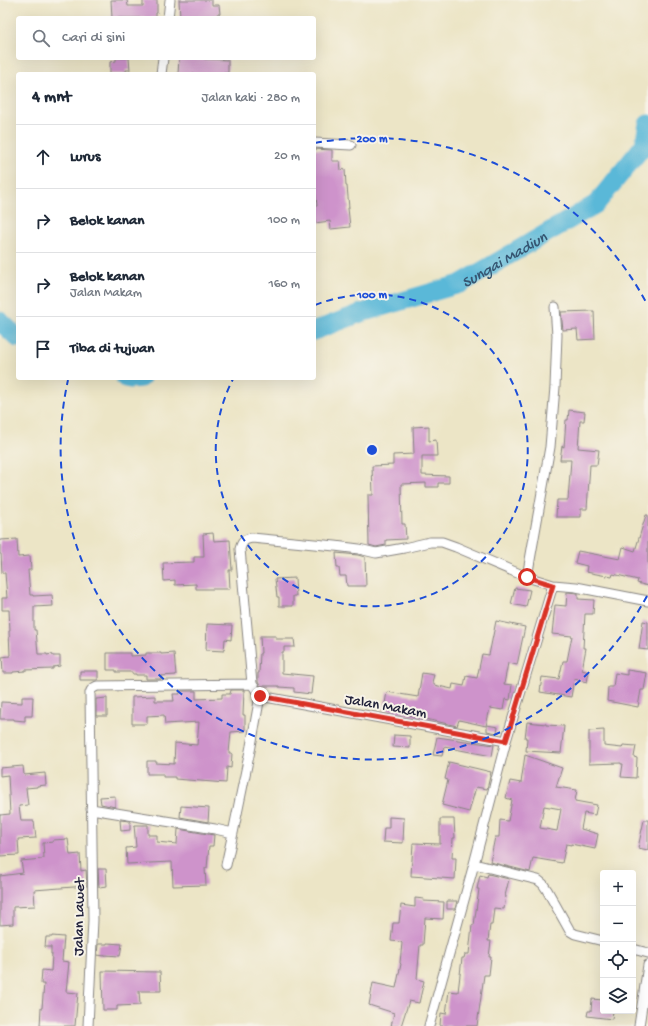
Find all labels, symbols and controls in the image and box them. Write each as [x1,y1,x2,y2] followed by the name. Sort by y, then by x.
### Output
[16,16,316,60] search box
[30,27,52,49] icon: search
[62,29,125,47] text: Cari di sini
[32,88,71,108] text: 4 mnt
[202,91,300,106] text: Jalan kaki · 280 m
[357,133,388,147] text: 200 m
[32,146,54,168] icon: ahead
[70,148,100,166] text: Lurus
[274,149,300,164] text: 20 m
[32,210,54,232] icon: right
[70,212,144,230] text: Belok kanan
[268,213,300,228] text: 100 m
[459,229,552,294] water label: Sungai Madiun
[70,268,144,286] text: Belok kanan
[32,274,54,296] icon: right
[268,277,300,292] text: 160 m
[70,286,142,301] text: Jalan Makam
[356,289,387,303] text: 100 m
[32,338,54,360] icon: arrive
[70,340,154,358] text: Tiba di tujuan
[365,443,379,457] centre of rings
[518,568,536,586] route start
[251,687,269,705] route end
[343,691,428,723] street label: Jalan Makam
[600,870,636,1014] map controls
[600,870,636,906] button: +
[70,876,90,956] street label: Jalan Lawet
[600,906,636,942] button: −
[600,942,636,978] button: locate
[600,978,636,1014] button: layers

